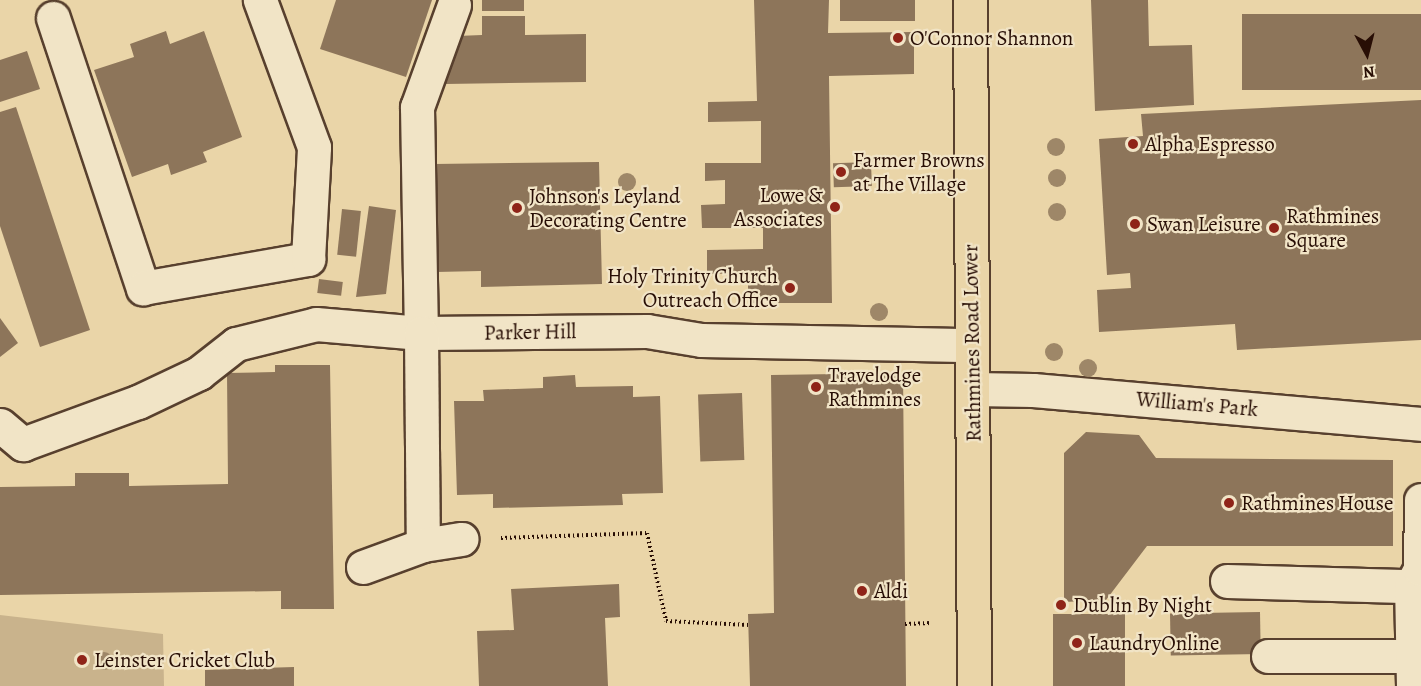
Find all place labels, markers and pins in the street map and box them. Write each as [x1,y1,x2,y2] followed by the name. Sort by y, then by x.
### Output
[910,25,1073,51] place label: O'Connor Shannon
[891,31,905,45] marker: O'Connor Shannon
[1145,131,1275,157] place label: Alpha Espresso
[1126,137,1140,151] marker: Alpha Espresso
[853,147,985,197] place label: Farmer Browns at The Village
[834,165,848,179] marker: Farmer Browns at The Village
[734,182,823,232] place label: Lowe & Associates
[529,183,687,233] place label: Johnson's Leyland Decorating Centre
[828,200,842,214] marker: Lowe & Associates
[510,201,524,215] marker: Johnson's Leyland Decorating Centre
[1286,203,1379,253] place label: Rathmines Square
[1147,211,1261,237] place label: Swan Leisure
[1128,217,1142,231] marker: Swan Leisure
[1267,221,1281,235] marker: Rathmines Square
[607,263,778,313] place label: Holy Trinity Church Outreach Office
[783,281,797,295] marker: Holy Trinity Church Outreach Office
[828,362,921,412] place label: Travelodge Rathmines
[809,380,823,394] marker: Travelodge Rathmines
[1241,490,1393,516] place label: Rathmines House
[1222,496,1236,510] marker: Rathmines House
[874,578,908,604] place label: Aldi
[855,584,869,598] marker: Aldi
[1073,592,1212,618] place label: Dublin By Night
[1054,598,1068,612] marker: Dublin By Night
[1089,630,1219,656] place label: LaundryOnline
[1070,636,1084,650] marker: LaundryOnline
[94,647,275,673] place label: Leinster Cricket Club
[75,653,89,667] marker: Leinster Cricket Club

